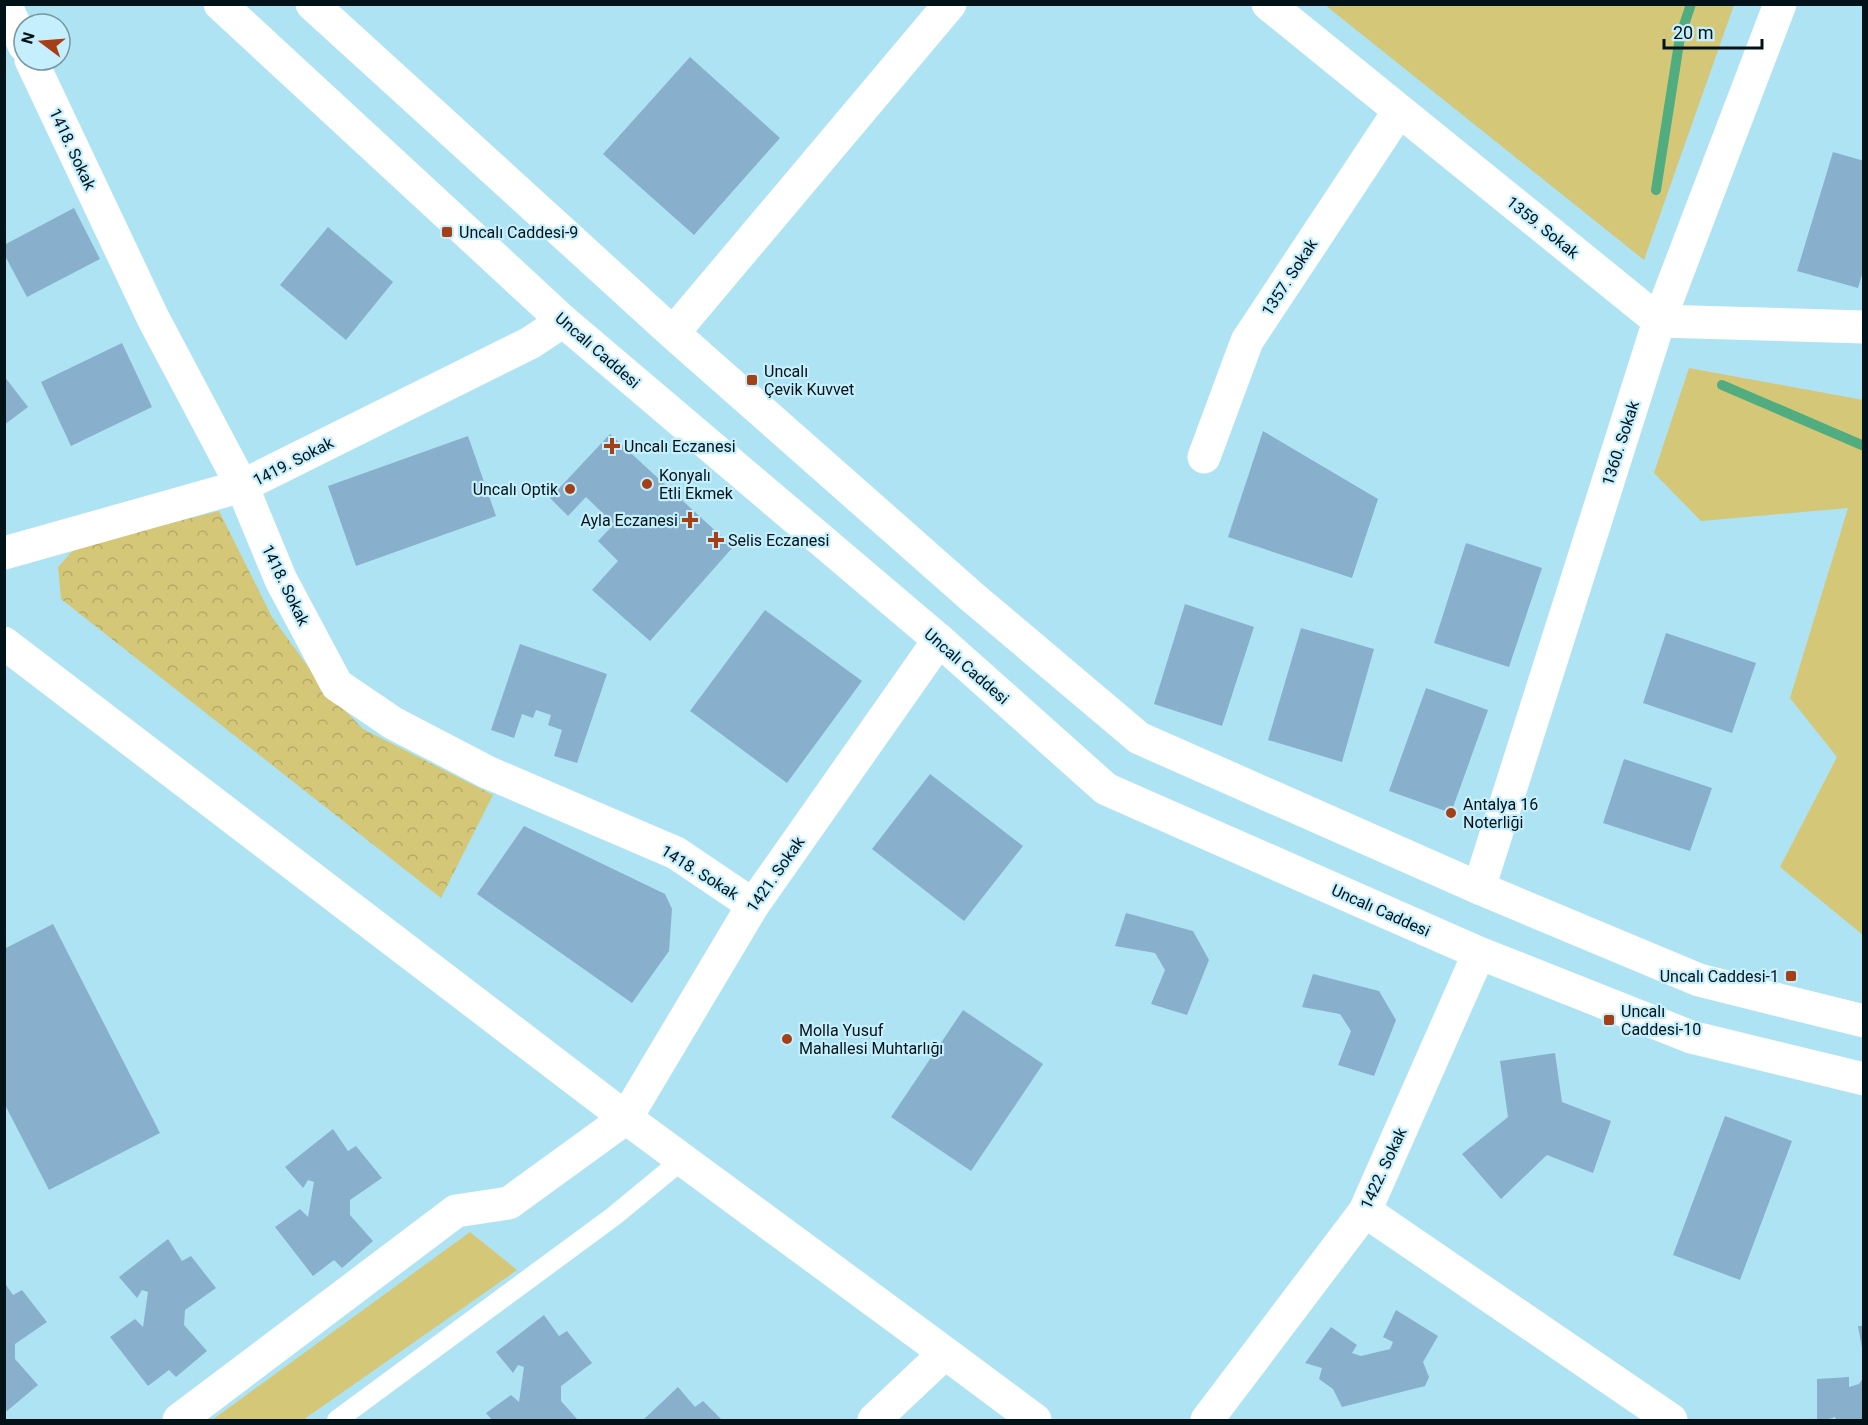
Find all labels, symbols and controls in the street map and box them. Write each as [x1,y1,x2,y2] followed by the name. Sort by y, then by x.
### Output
[12,12,72,72] north arrow
[1664,12,1762,50] scale bar
[1673,22,1713,43] text: 20 m
[17,30,39,46] text: N
[45,105,100,194] street label: 1418. Sokak
[1503,192,1583,263] street label: 1359. Sokak
[459,223,578,242] place label: Uncalı Caddesi-9
[440,225,454,239] marker: Uncalı Caddesi-9
[1258,235,1322,319] street label: 1357. Sokak
[551,308,644,392] street label: Uncalı Caddesi
[764,362,854,399] place label: Uncalı Çevik Kuvvet
[745,373,759,387] marker: Uncalı Çevik Kuvvet
[1598,398,1643,488] street label: 1360. Sokak
[250,433,337,490] street label: 1419. Sokak
[624,437,736,456] place label: Uncalı Eczanesi
[605,439,619,453] marker: Uncalı Eczanesi
[659,466,734,503] place label: Konyalı Etli Ekmek
[640,477,654,491] marker: Konyalı Etli Ekmek
[473,480,559,499] place label: Uncalı Optik
[563,482,577,496] marker: Uncalı Optik
[580,511,678,530] place label: Ayla Eczanesi
[683,513,697,527] marker: Ayla Eczanesi
[728,531,829,550] place label: Selis Eczanesi
[709,533,723,547] marker: Selis Eczanesi
[258,542,314,630] street label: 1418. Sokak
[920,624,1013,708] street label: Uncalı Caddesi
[1463,795,1538,832] place label: Antalya 16 Noterliği
[1444,806,1458,820] marker: Antalya 16 Noterliği
[742,832,809,916] street label: 1421. Sokak
[658,841,743,904] street label: 1418. Sokak
[1329,880,1433,941] street label: Uncalı Caddesi
[1660,967,1779,986] place label: Uncalı Caddesi-1
[1784,969,1798,983] marker: Uncalı Caddesi-1
[1621,1002,1701,1039] place label: Uncalı Caddesi-10
[1602,1013,1616,1027] marker: Uncalı Caddesi-10
[799,1021,943,1058] place label: Molla Yusuf Mahallesi Muhtarlığı
[780,1032,794,1046] marker: Molla Yusuf Mahallesi Muhtarlığı
[1356,1124,1411,1212] street label: 1422. Sokak

